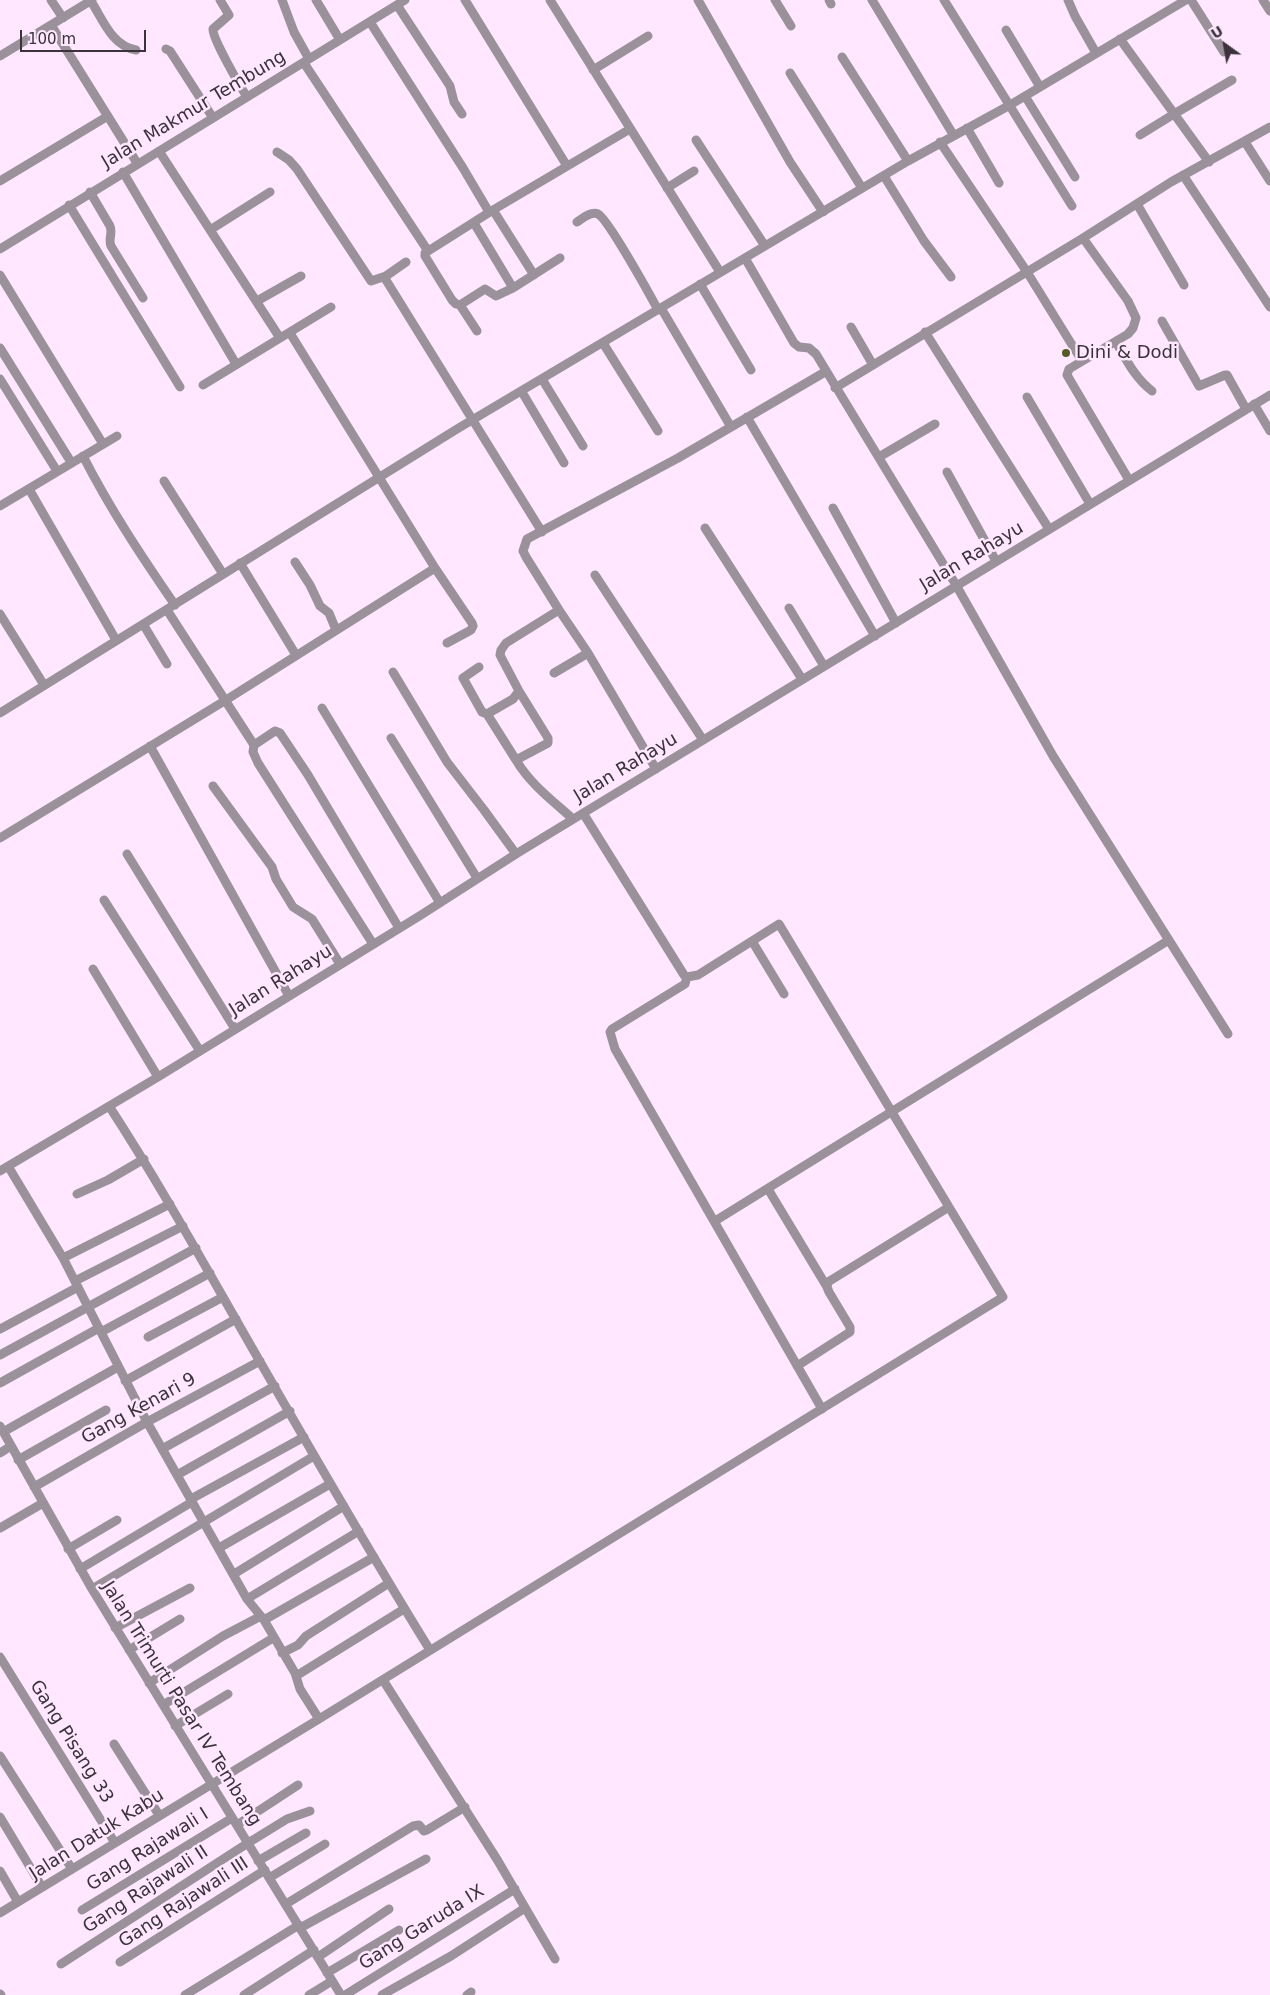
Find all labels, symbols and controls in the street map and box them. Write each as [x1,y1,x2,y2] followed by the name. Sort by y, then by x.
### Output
[22,20,149,52] scale bar
[1200,20,1250,70] north arrow
[1208,22,1226,42] text: U
[28,30,76,48] text: 100 m
[98,46,290,174] street label: Jalan Makmur Tembung
[1076,342,1178,364] place label: Dini & Dodi
[1060,347,1072,359] marker: Dini & Dodi
[916,518,1028,596] street label: Jalan Rahayu
[570,729,682,807] street label: Jalan Rahayu
[226,941,336,1021] street label: Jalan Rahayu
[78,1369,200,1449] street label: Gang Kenari 9
[97,1578,265,1830] street label: Jalan Trimurti Pasar IV Tembang
[25,1677,117,1807] street label: Gang Pisang 33
[26,1785,168,1885] street label: Jalan Datuk Kabu
[83,1804,213,1896] street label: Gang Rajawali I
[79,1842,213,1938] street label: Gang Rajawali II
[115,1853,253,1953] street label: Gang Rajawali III
[356,1881,488,1975] street label: Gang Garuda IX

